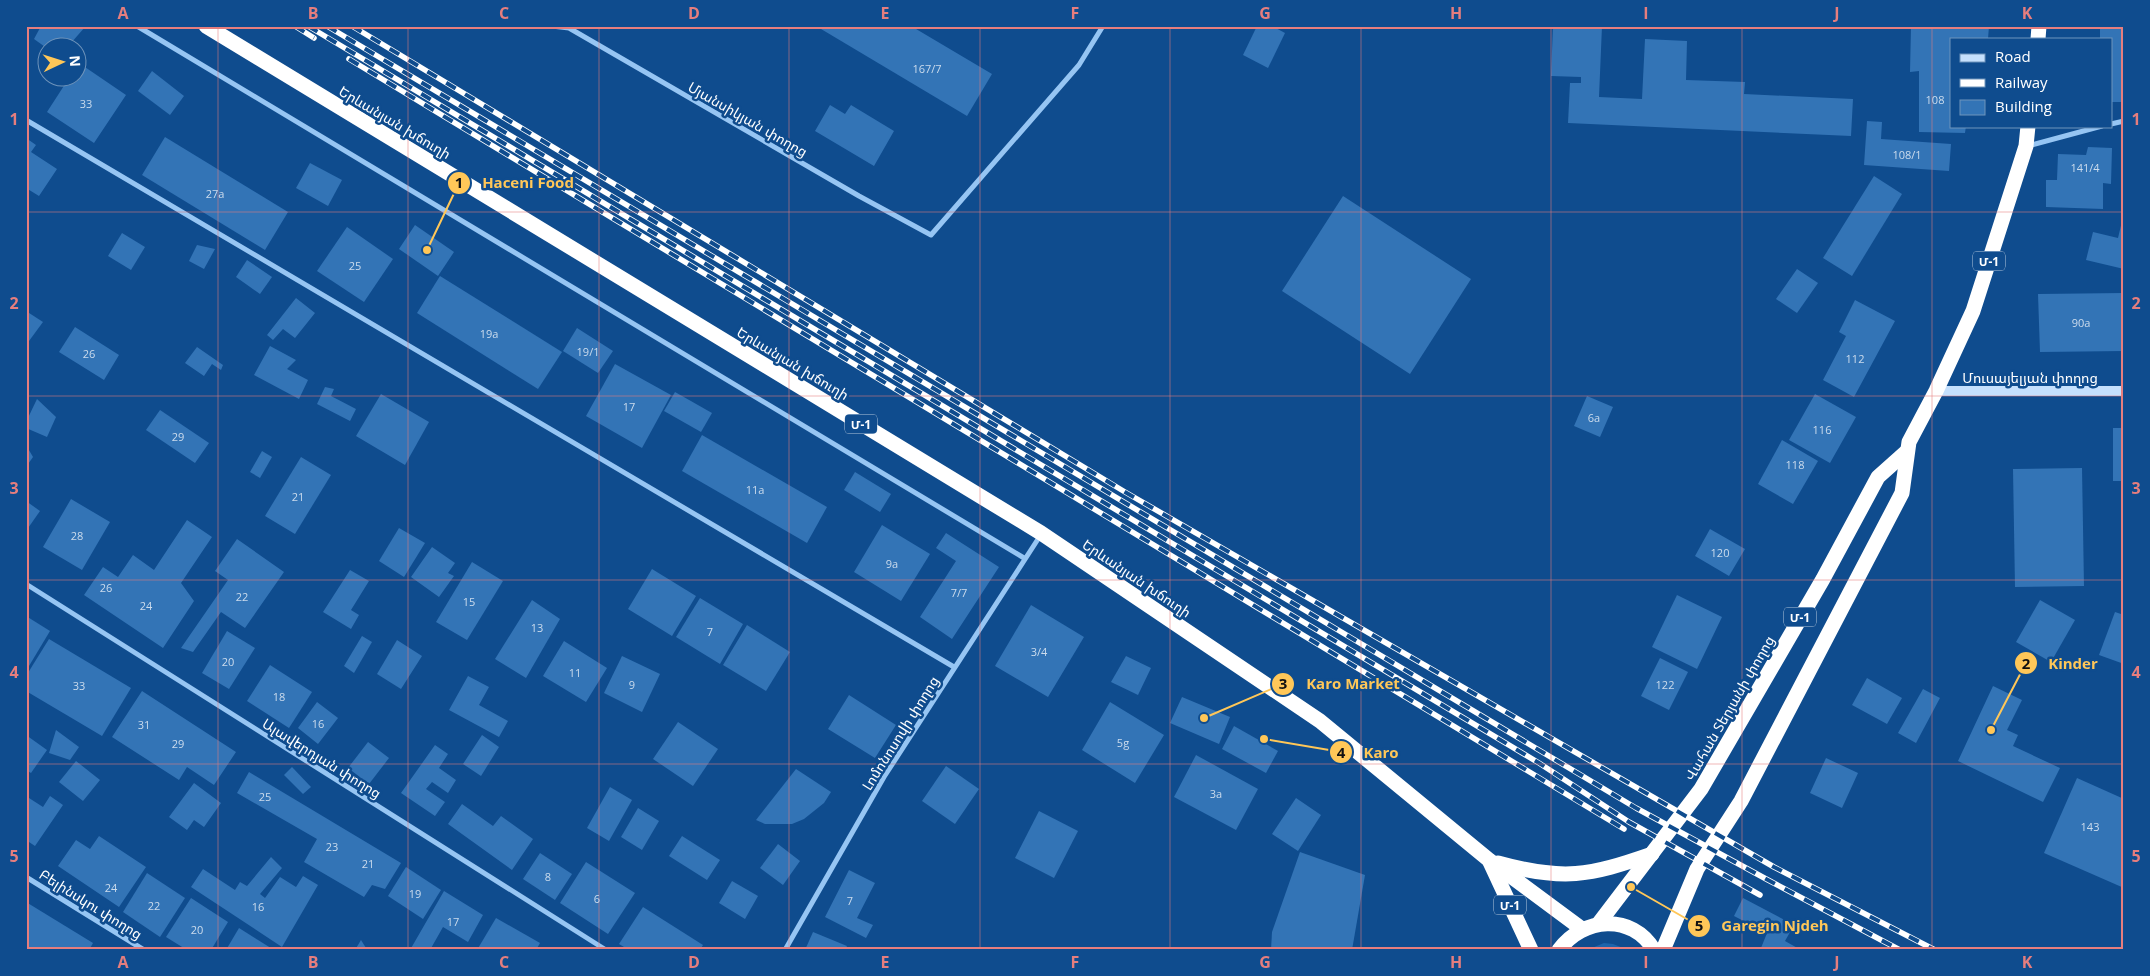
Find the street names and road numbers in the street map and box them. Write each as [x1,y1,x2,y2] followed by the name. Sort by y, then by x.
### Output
[685,77,811,161] street label: Մյանսիկյան փողոց
[335,81,455,163] street label: Երևանյան խճուղի
[1973,252,2005,270] road number: Մ-1
[733,322,853,404] street label: Երևանյան խճուղի
[1962,368,2098,387] street label: Մուսայելյան փողոց
[845,414,877,434] road number: Մ-1
[1079,534,1195,622] street label: Երևանյան խճուղի
[1784,608,1816,626] road number: Մ-1
[1680,632,1778,784] street label: Վահան Տերյանի փողոց
[857,672,943,794] street label: Լոմոնոսովի փողոց
[259,714,385,802] street label: Ալավերդյան փողոց
[36,865,146,943] street label: Բելինսկու փողոց
[1494,896,1526,914] road number: Մ-1

